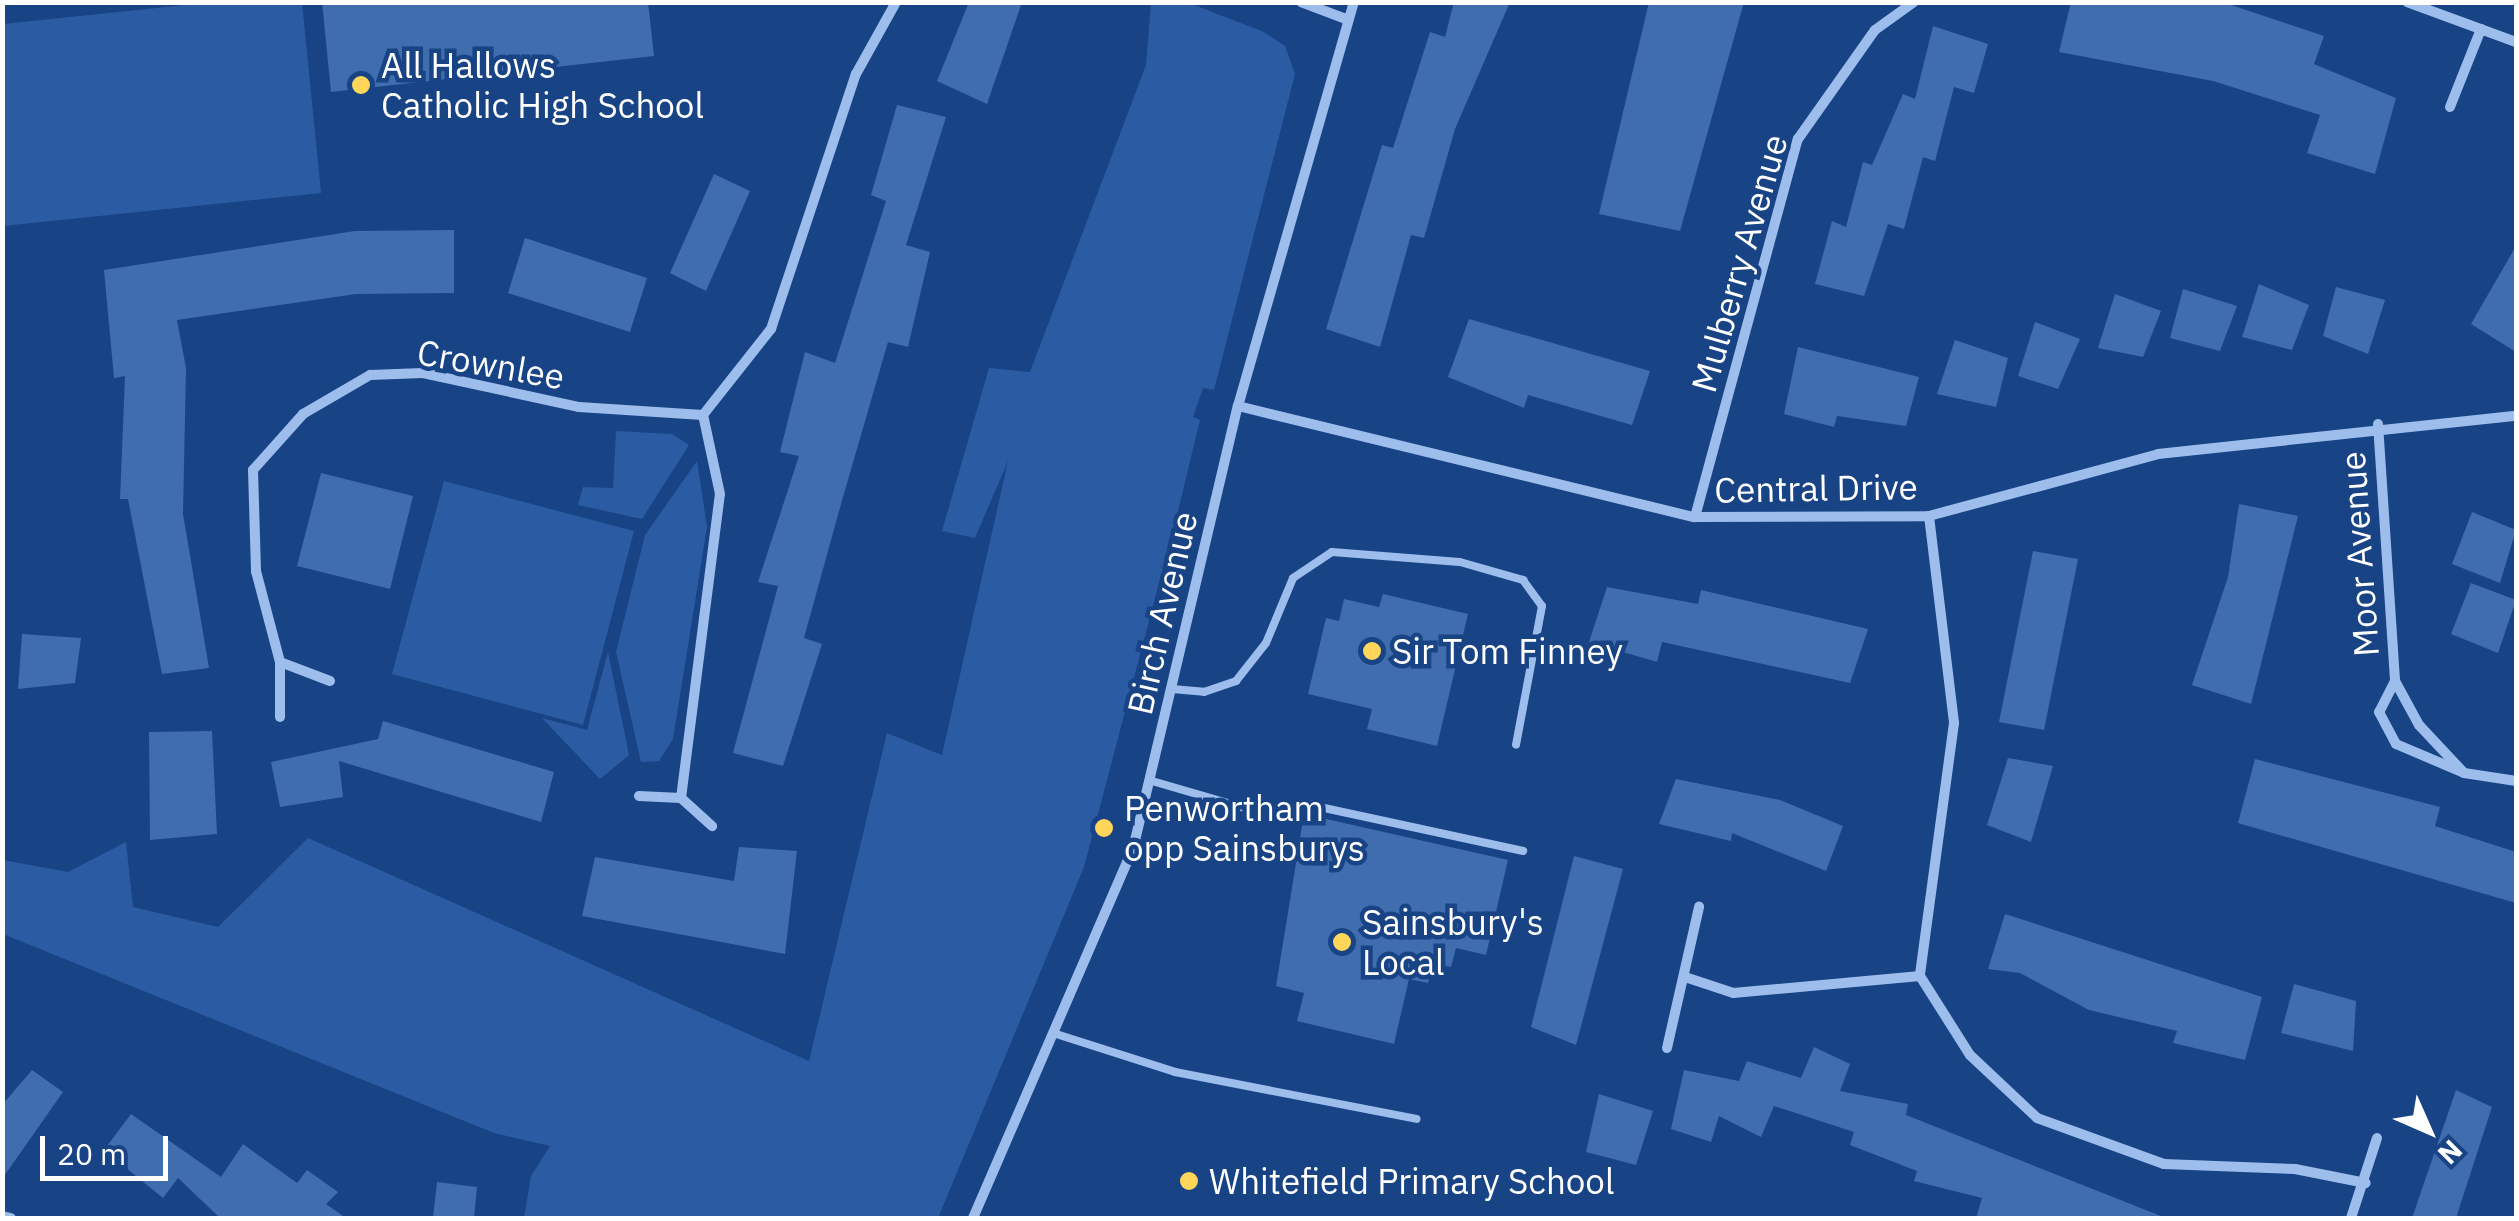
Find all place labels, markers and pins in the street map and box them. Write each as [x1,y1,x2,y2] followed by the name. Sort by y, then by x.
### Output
[381,44,704,126] place label: All Hallows Catholic High School
[350,74,372,96] marker: All Hallows Catholic High School
[1392,630,1623,672] place label: Sir Tom Finney
[1361,640,1383,662] marker: Sir Tom Finney
[1124,787,1365,869] place label: Penwortham opp Sainsburys
[1093,817,1115,839] marker: Penwortham opp Sainsburys
[1362,901,1544,983] place label: Sainsbury's Local
[1331,931,1353,953] marker: Sainsbury's Local
[1209,1160,1614,1202] place label: Whitefield Primary School
[1178,1170,1200,1192] marker: Whitefield Primary School

